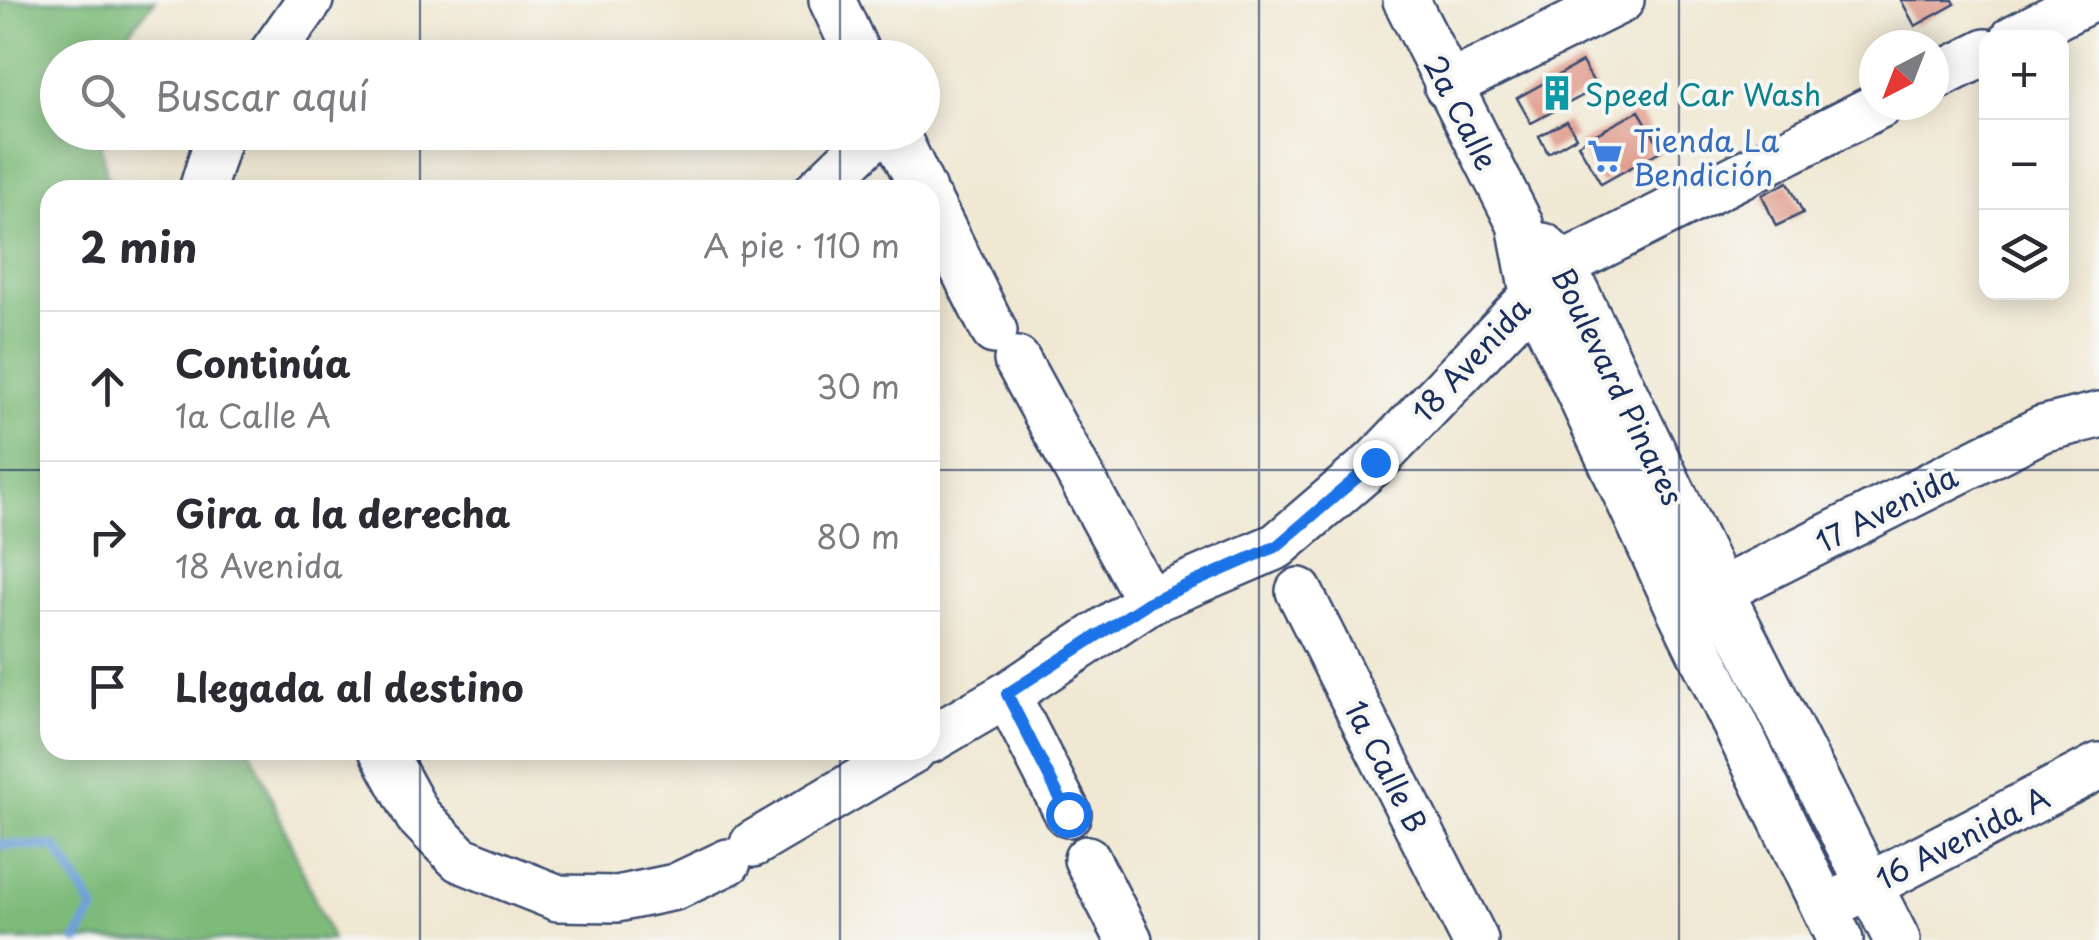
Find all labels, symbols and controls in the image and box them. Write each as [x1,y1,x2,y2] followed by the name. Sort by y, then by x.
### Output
[1859,30,1949,120] north arrow
[1979,30,2069,300] map controls
[1979,30,2069,120] button: +
[40,40,940,150] search box
[1414,47,1510,177] street label: 2a Calle
[155,67,369,124] text: Buscar aquí
[75,68,130,123] icon: search
[1585,71,1821,116] place label: Speed Car Wash
[1538,74,1576,112] building icon: Speed Car Wash
[1633,117,1779,196] place label: Tienda La Bendición
[1979,120,2069,210] button: −
[1586,137,1624,175] supermarket icon: Tienda La Bendición
[1979,210,2069,300] button: layers
[80,214,197,277] text: 2 min
[703,221,900,269] text: A pie · 110 m
[1542,260,1696,512] street label: Boulevard Pinares
[1400,286,1540,432] street label: 18 Avenida
[175,334,351,391] text: Continúa
[80,359,135,414] icon: ahead
[816,362,900,410] text: 30 m
[175,391,331,439] text: 1a Calle A
[1353,440,1399,486] route end
[1807,453,1965,563] street label: 17 Avenida
[175,484,510,541] text: Gira a la derecha
[80,509,135,564] icon: right
[816,512,900,560] text: 80 m
[175,541,342,589] text: 18 Avenida
[175,658,524,715] text: Llegada al destino
[80,659,135,714] icon: arrive
[1334,692,1440,840] street label: 1a Calle B
[1867,774,2057,900] street label: 16 Avenida A
[1046,792,1092,838] route start

